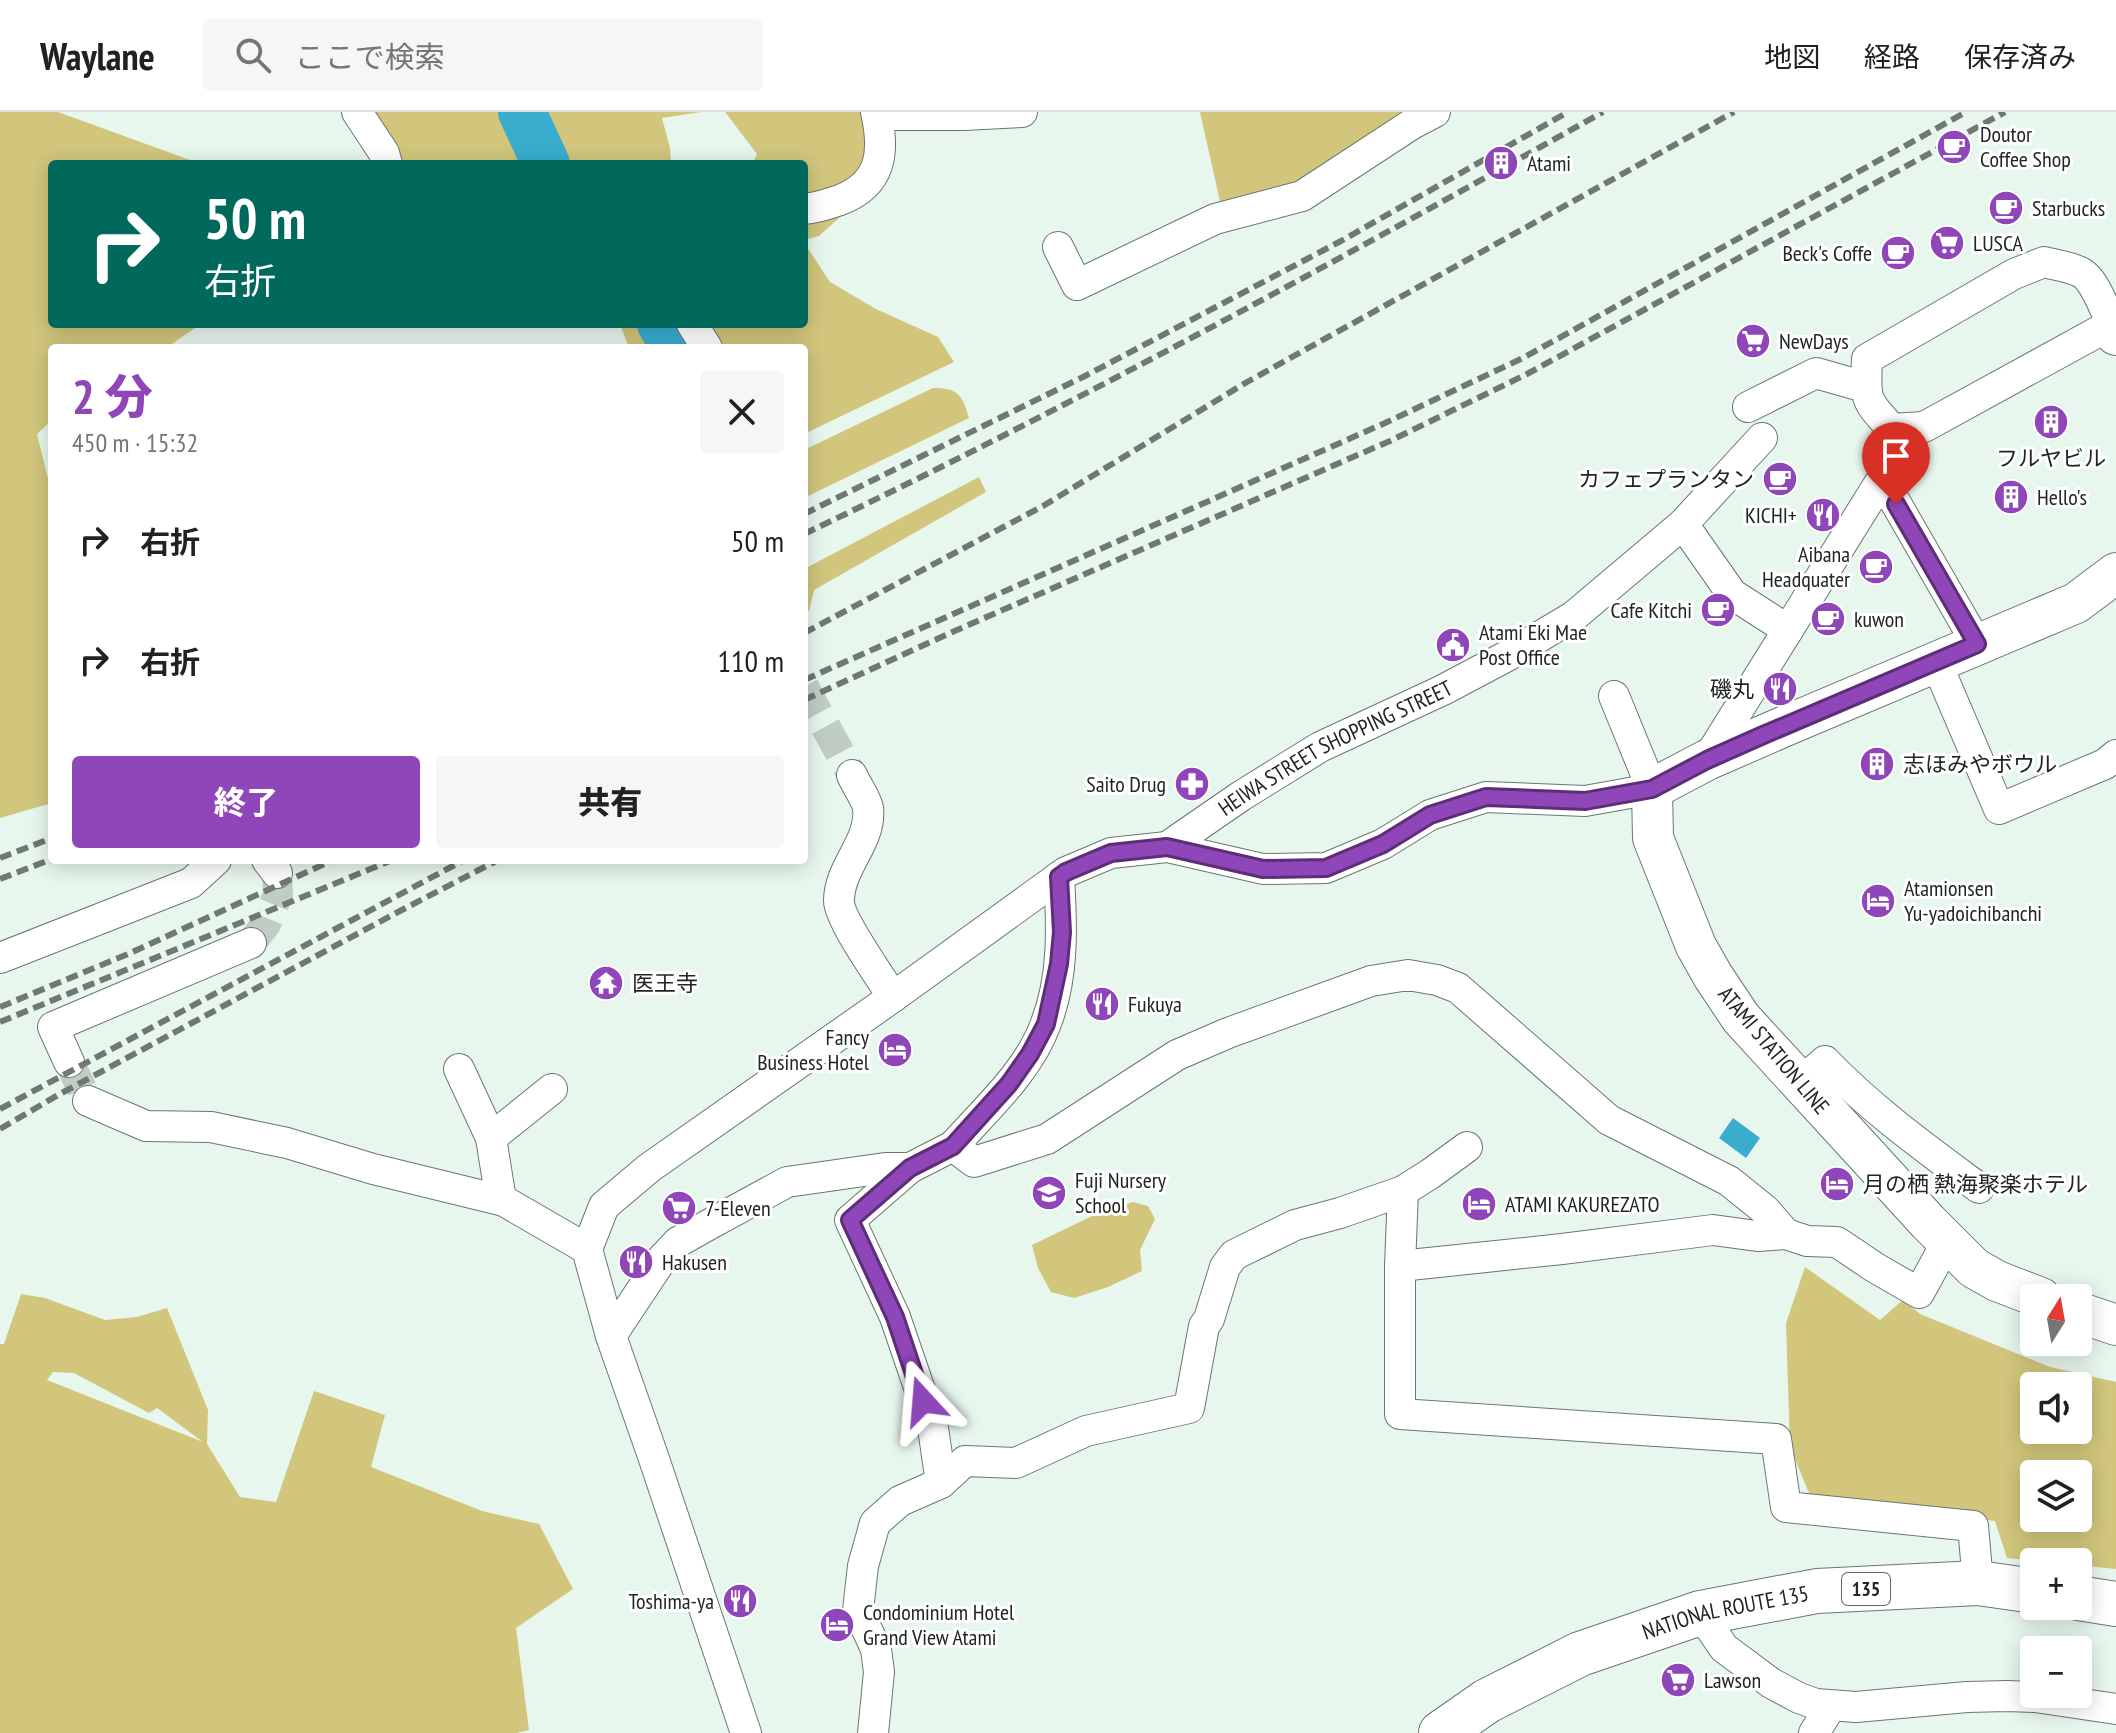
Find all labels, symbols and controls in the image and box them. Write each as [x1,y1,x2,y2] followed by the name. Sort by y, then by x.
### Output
[203,19,763,91] search box
[40,31,155,80] text: Waylane
[231,33,275,77] icon: search
[295,37,445,76] text: ここで検索
[1764,38,1820,75] text: 地図
[1864,38,1920,75] text: 経路
[1964,38,2076,75] text: 保存済み
[1980,120,2071,173] place label: Doutor Coffee Shop
[1935,128,1973,166] cafe icon: Doutor Coffee Shop
[1482,144,1520,182] building icon: Atami
[1527,149,1571,177] place label: Atami
[204,182,306,254] text: 50 m
[1987,189,2025,227] cafe icon: Starbucks
[72,192,176,296] icon: right
[2032,194,2105,222] place label: Starbucks
[1928,224,1966,262] supermarket icon: LUSCA
[1973,229,2024,257] place label: LUSCA
[1879,234,1917,272] cafe icon: Beck's Coffe
[1782,239,1872,267] place label: Beck's Coffe
[204,257,276,304] text: 右折
[1734,322,1772,360] supermarket icon: NewDays
[1779,327,1849,355] place label: NewDays
[72,365,153,427] text: 2 分
[700,370,784,454] button: close
[2032,403,2070,441] building icon: フルヤビル
[1862,422,1930,504] pin
[72,426,198,459] text: 450 m · 15:32
[1874,434,1918,478] icon: arrive
[1996,444,2106,472] place label: フルヤビル
[1761,460,1799,498] cafe icon: カフェプランタン
[1578,465,1754,493] place label: カフェプランタン
[1992,478,2030,516] building icon: Hello's
[2037,483,2087,511] place label: Hello's
[1804,496,1842,534] restaurant icon: KICHI+
[1745,501,1797,529] place label: KICHI+
[72,518,116,562] icon: right
[731,521,784,560] text: 50 m
[140,522,200,561] text: 右折
[1762,540,1850,593] place label: Aibana Headquater
[1857,548,1895,586] cafe icon: Aibana Headquater
[1699,591,1737,629] cafe icon: Cafe Kitchi
[1610,596,1692,624] place label: Cafe Kitchi
[1809,600,1847,638] cafe icon: kuwon
[1854,605,1904,633] place label: kuwon
[1479,618,1587,671] place label: Atami Eki Mae Post Office
[1434,626,1472,664] public building icon: Atami Eki Mae Post Office
[72,638,116,682] icon: right
[718,641,784,680] text: 110 m
[140,642,200,681] text: 右折
[1761,670,1799,708] restaurant icon: 磯丸
[1213,674,1457,822] street label: HEIWA STREET SHOPPING STREET
[1710,675,1754,703] place label: 磯丸
[1858,745,1896,783] building icon: 志ほみやボウル
[1903,750,2057,778] place label: 志ほみやボウル
[72,756,420,848] button: 終了
[436,756,784,848] button: 共有
[1173,765,1211,803] pharmacy icon: Saito Drug
[1086,770,1166,798] place label: Saito Drug
[1904,874,2042,927] place label: Atamionsen Yu-yadoichibanchi
[1859,882,1897,920] hotel icon: Atamionsen Yu-yadoichibanchi
[587,964,625,1002] temple icon: 医王寺
[632,969,698,997] place label: 医王寺
[1712,980,1836,1120] street label: ATAMI STATION LINE
[1083,985,1121,1023] restaurant icon: Fukuya
[1128,990,1182,1018] place label: Fukuya
[757,1023,870,1076] place label: Fancy Business Hotel
[876,1031,914,1069] hotel icon: Fancy Business Hotel
[1818,1165,1856,1203] hotel icon: 月の栖 熱海聚楽ホテル
[1075,1166,1167,1219] place label: Fuji Nursery School
[1863,1170,2088,1198] place label: 月の栖 熱海聚楽ホテル
[1030,1174,1068,1212] school or university icon: Fuji Nursery School
[1460,1185,1498,1223] hotel icon: ATAMI KAKUREZATO
[660,1189,698,1227] supermarket icon: 7-Eleven
[1505,1190,1660,1218] place label: ATAMI KAKUREZATO
[705,1194,771,1222] place label: 7-Eleven
[617,1243,655,1281] restaurant icon: Hakusen
[662,1248,727,1276] place label: Hakusen
[2020,1284,2092,1356] north arrow
[2020,1284,2092,1708] map controls
[881,1359,965,1443] position arrow
[2020,1372,2092,1444] button: sound
[2020,1460,2092,1532] button: layers
[2020,1548,2092,1620] button: +
[1842,1573,1890,1605] road number: 135
[1638,1579,1811,1646] street label: NATIONAL ROUTE 135
[721,1582,759,1620] restaurant icon: Toshima-ya
[628,1587,714,1615] place label: Toshima-ya
[863,1598,1015,1651] place label: Condominium Hotel Grand View Atami
[818,1606,856,1644] hotel icon: Condominium Hotel Grand View Atami
[2020,1636,2092,1708] button: −
[1659,1661,1697,1699] supermarket icon: Lawson
[1704,1666,1761,1694] place label: Lawson

